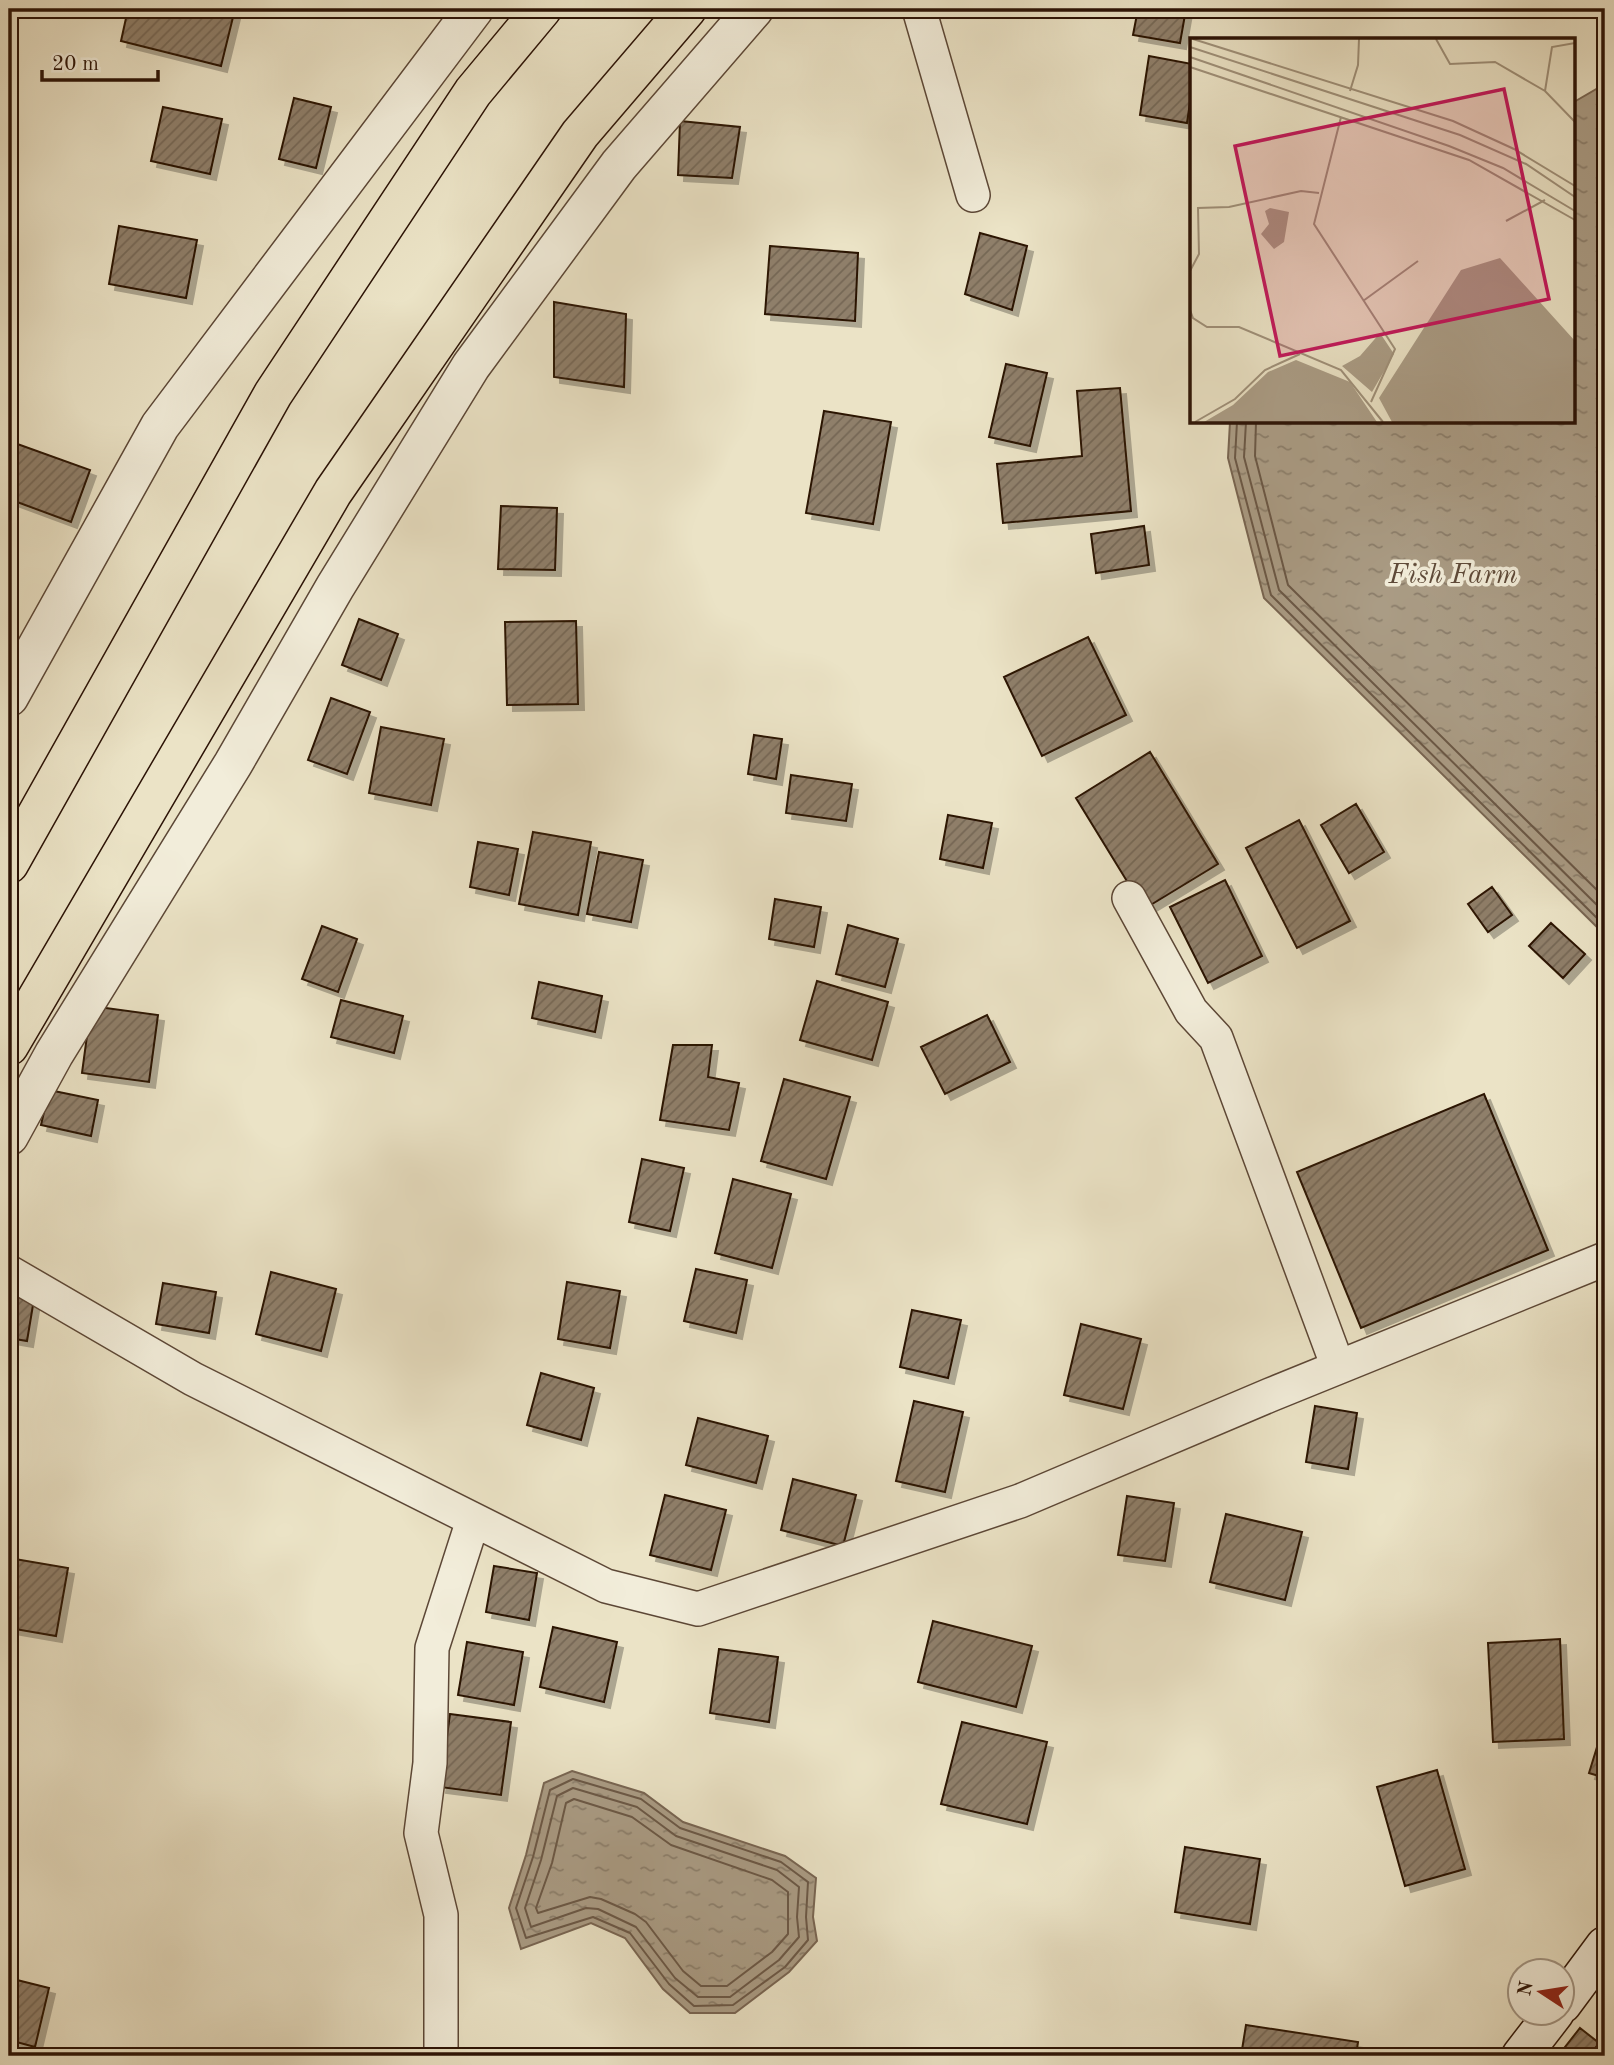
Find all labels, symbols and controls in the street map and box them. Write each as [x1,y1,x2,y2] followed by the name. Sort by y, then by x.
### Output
[42,38,158,82] scale bar
[1190,38,1576,424] inset map
[52,54,99,75] text: 20 m
[1387,562,1518,590] water label: Fish Farm
[1506,1956,1576,2026] north arrow
[1516,1979,1538,1998] text: N

